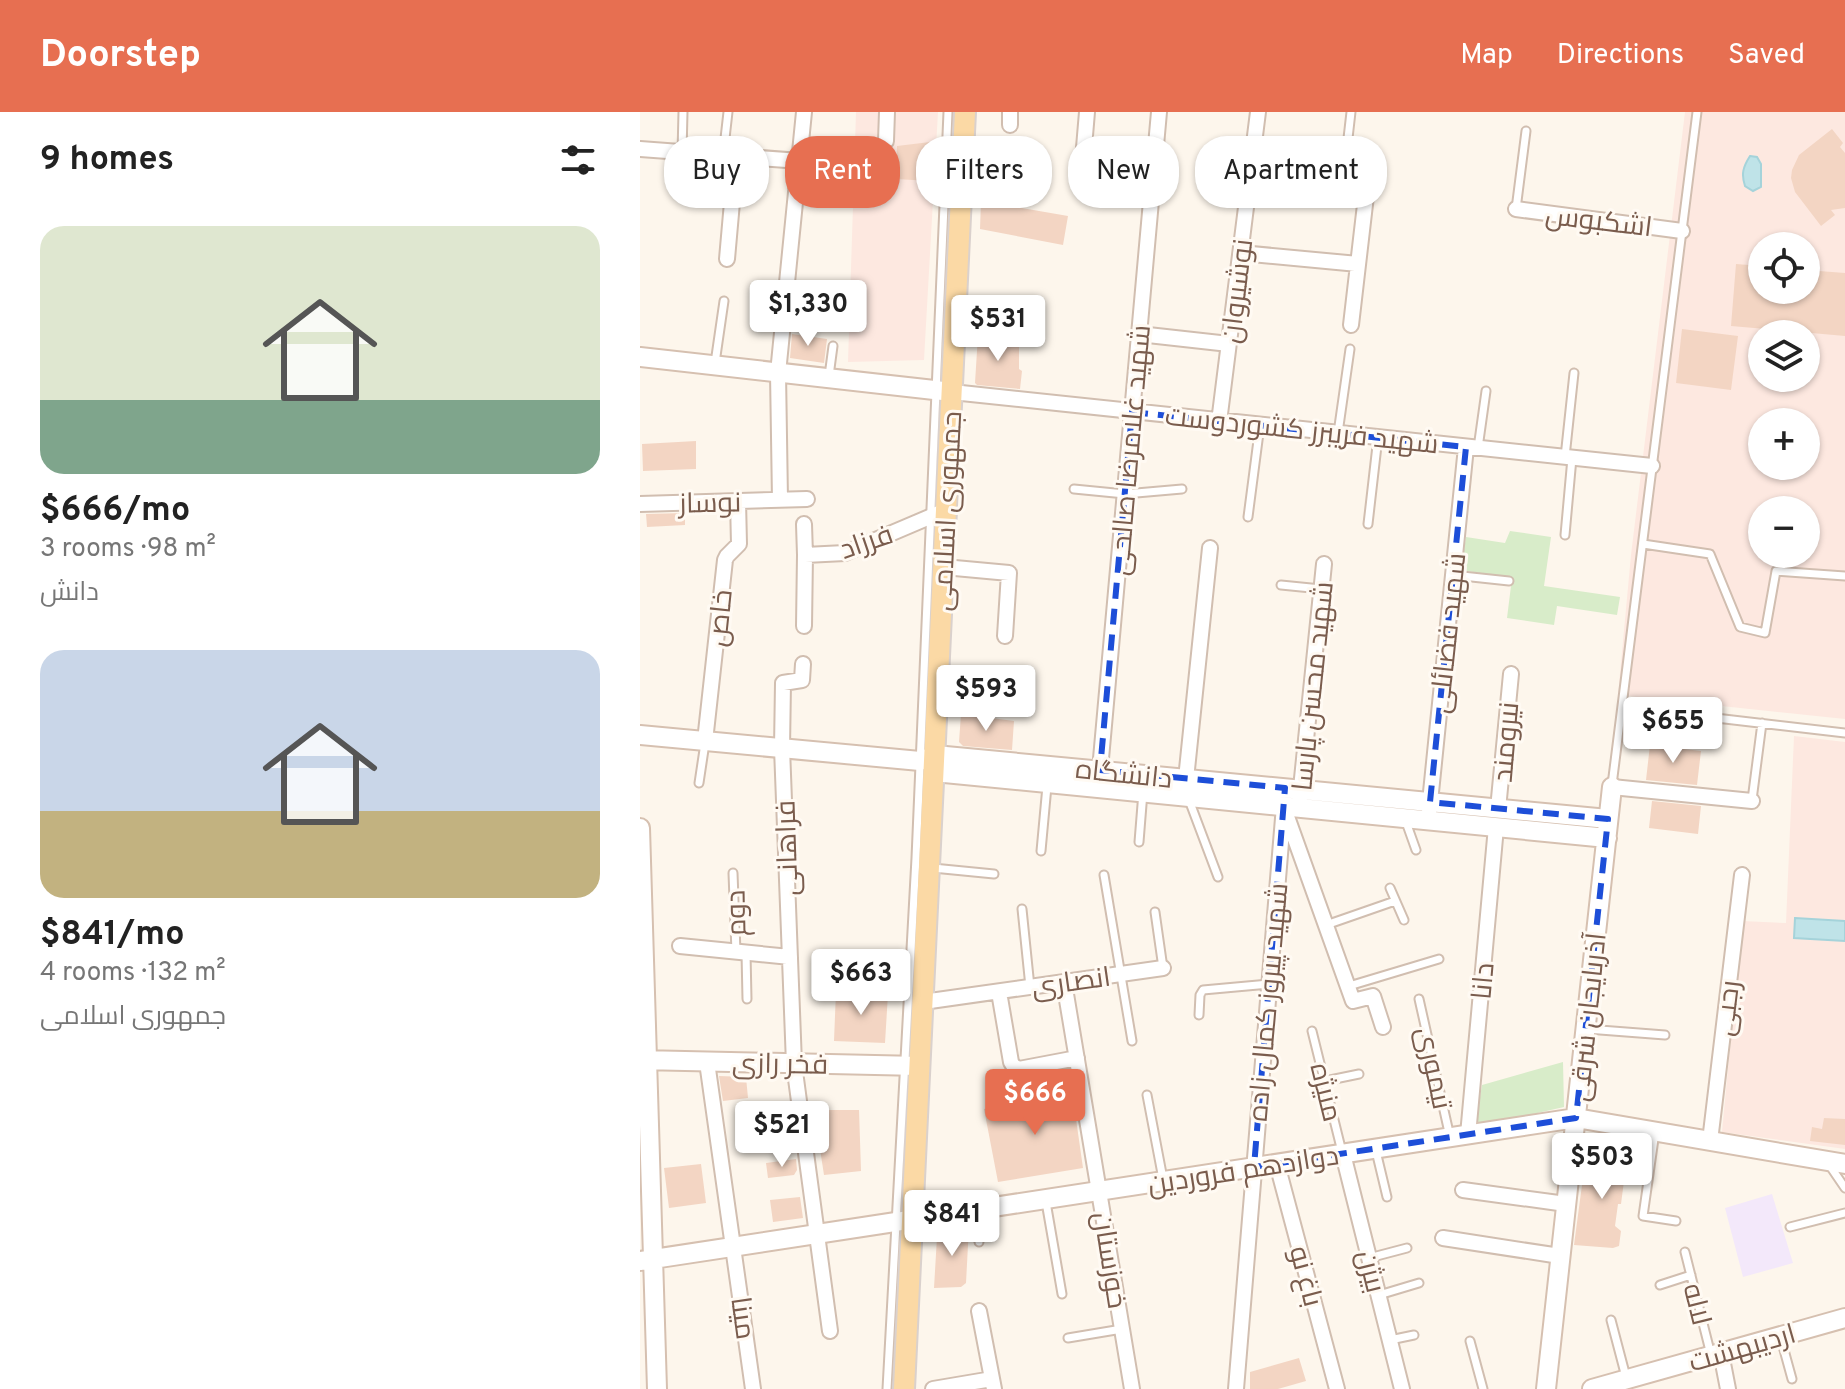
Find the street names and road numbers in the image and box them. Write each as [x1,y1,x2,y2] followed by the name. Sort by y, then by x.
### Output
[1543,199,1654,247] street label: اشکبوس
[1215,237,1263,346] street label: نوشیروان
[1103,323,1161,577] street label: شهید غلامرضا صالحی
[1163,400,1440,464] street label: شهید فریبرز کشوردوست
[926,410,972,612] street label: جمهوری اسلامی
[677,486,742,524] street label: نوساز
[836,518,898,570] street label: فرزاد
[1424,551,1476,715] street label: شهید فضائلی
[1286,580,1344,793] street label: شهید محسن پارسا
[701,588,743,649] street label: خاص
[1487,701,1529,784] street label: نیرومند
[1074,753,1174,799] street label: دانشگاه
[769,799,809,896] street label: فراهانی
[1242,881,1298,1123] street label: شهید پیروز کمال زاده
[720,889,756,936] street label: دوم
[1563,931,1617,1103] street label: آذربایجان شرقی
[1029,961,1113,1007] street label: انصاری
[1465,961,1505,1001] street label: دانا
[1708,978,1750,1038] street label: رجبی
[1406,1024,1458,1114] street label: تیموری
[732,1047,828,1085] street label: فخر رازی
[1299,1060,1349,1126] street label: منیژه
[1145,1139,1342,1205] street label: دوازدهم فروردین
[1083,1210,1133,1311] street label: خوزستان
[1279,1242,1329,1311] street label: باغ نو
[1346,1247,1392,1297] street label: بیژن
[1673,1280,1718,1329] street label: لاله
[720,1295,762,1342] street label: مینا
[1685,1317,1800,1382] street label: اردیبهشت

